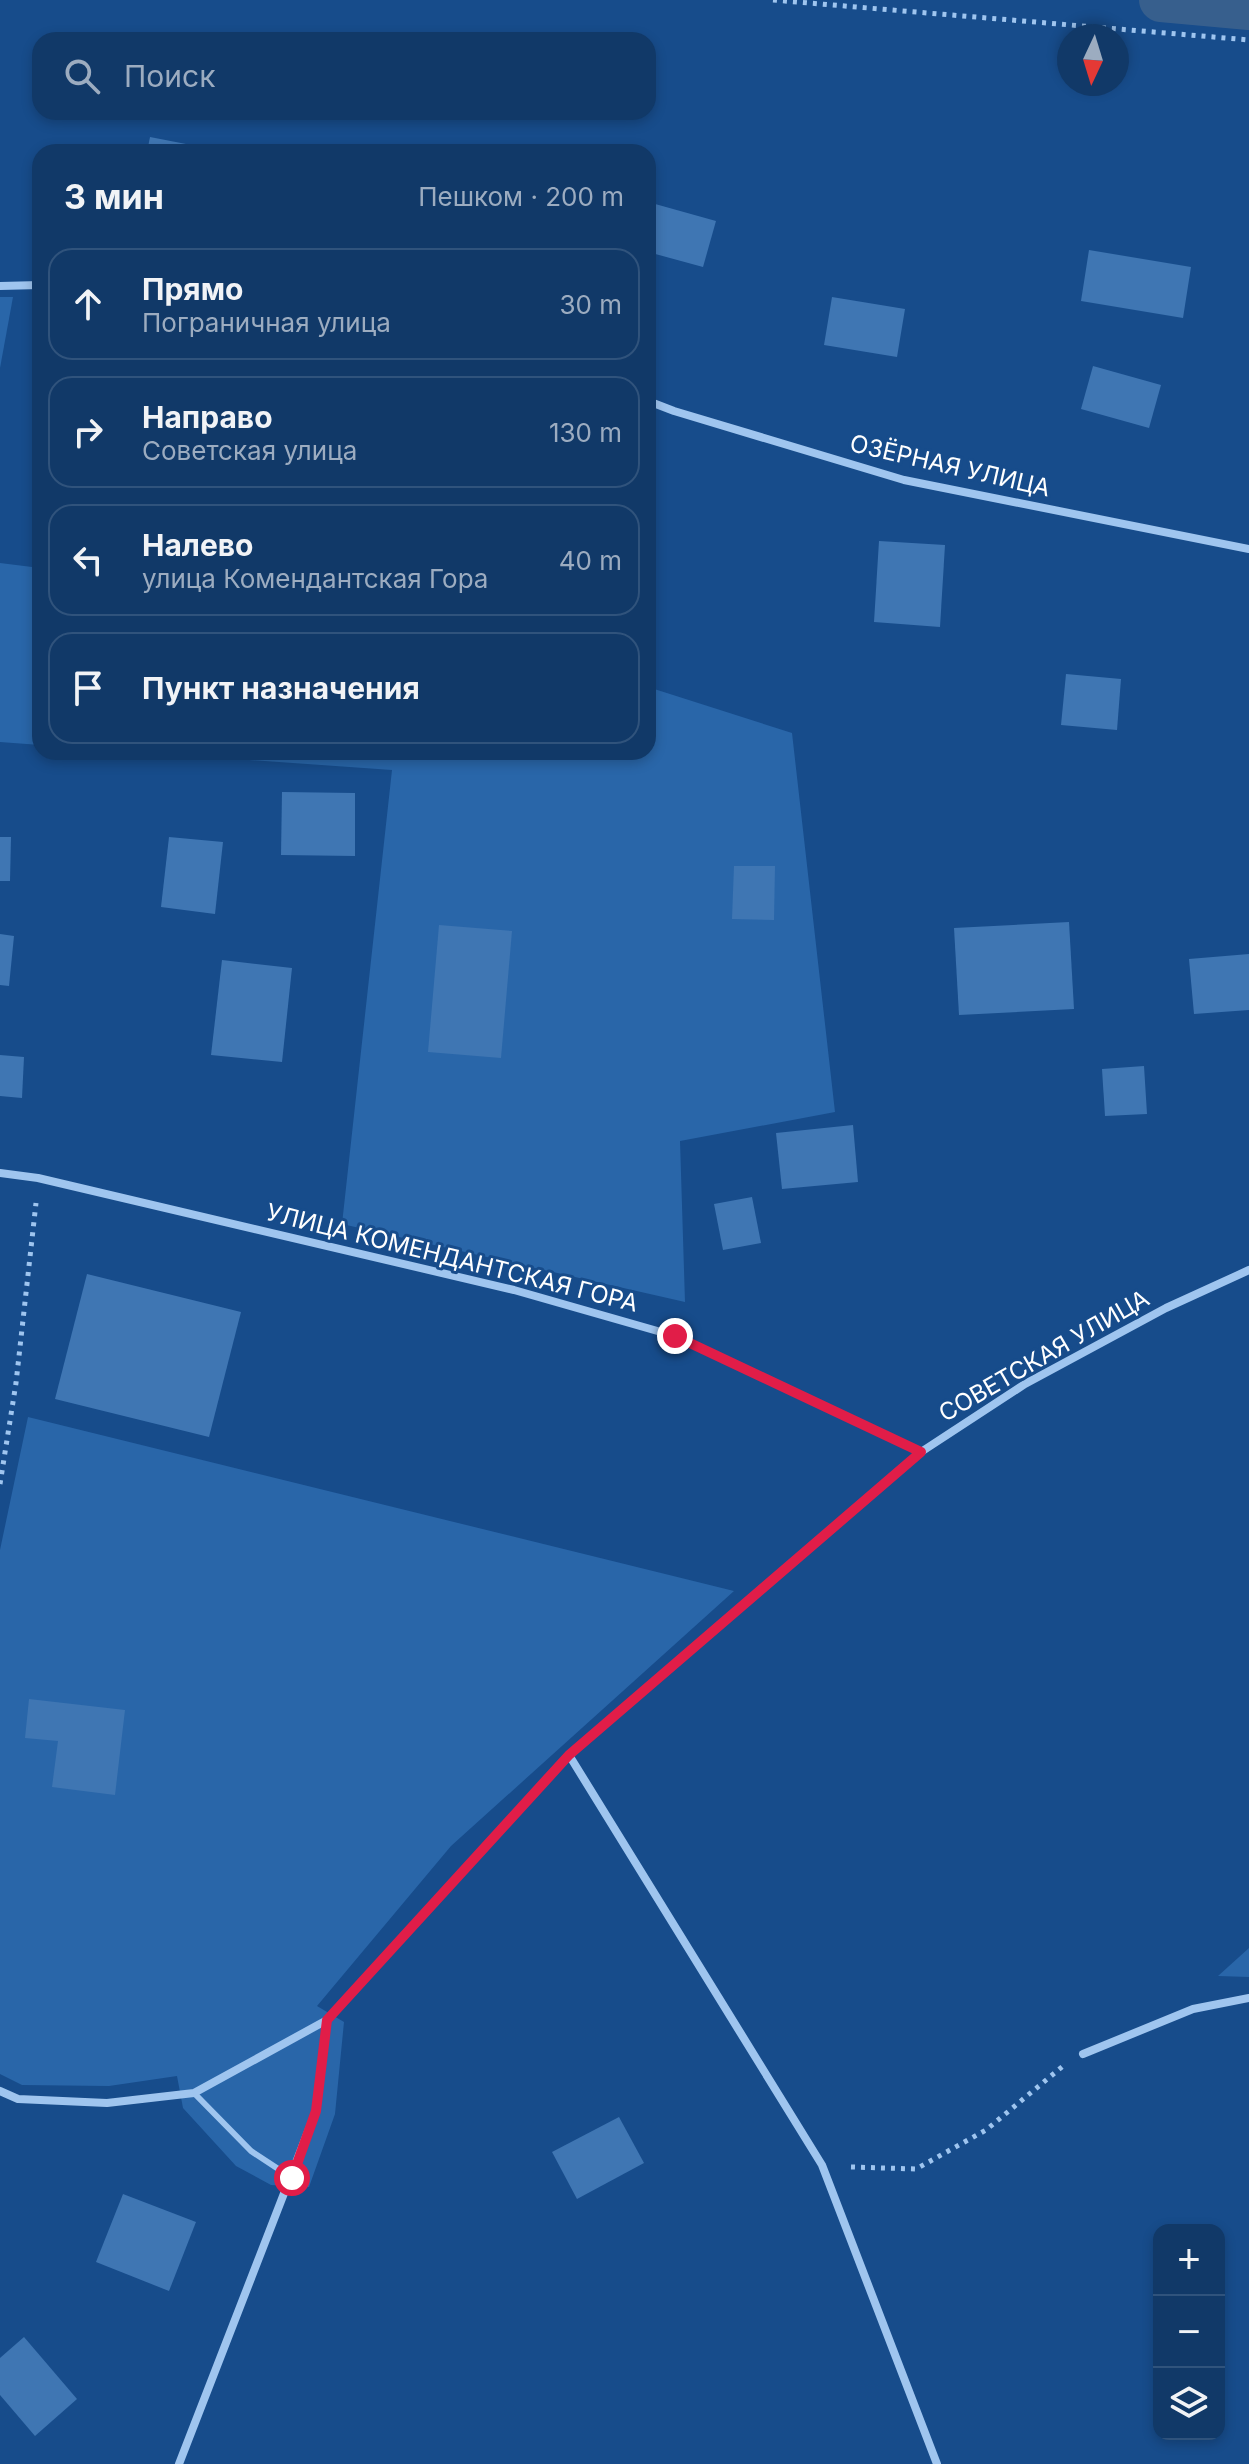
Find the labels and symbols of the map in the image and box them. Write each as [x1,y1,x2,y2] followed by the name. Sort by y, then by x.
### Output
[1057,24,1129,96] north arrow
[847,428,1053,503] street label: ОЗЁРНАЯ УЛИЦА
[263,1197,641,1318] street label: УЛИЦА КОМЕНДАНТСКАЯ ГОРА
[933,1283,1154,1428] street label: СОВЕТСКАЯ УЛИЦА
[657,1318,693,1354] route end
[274,2160,310,2196] route start

